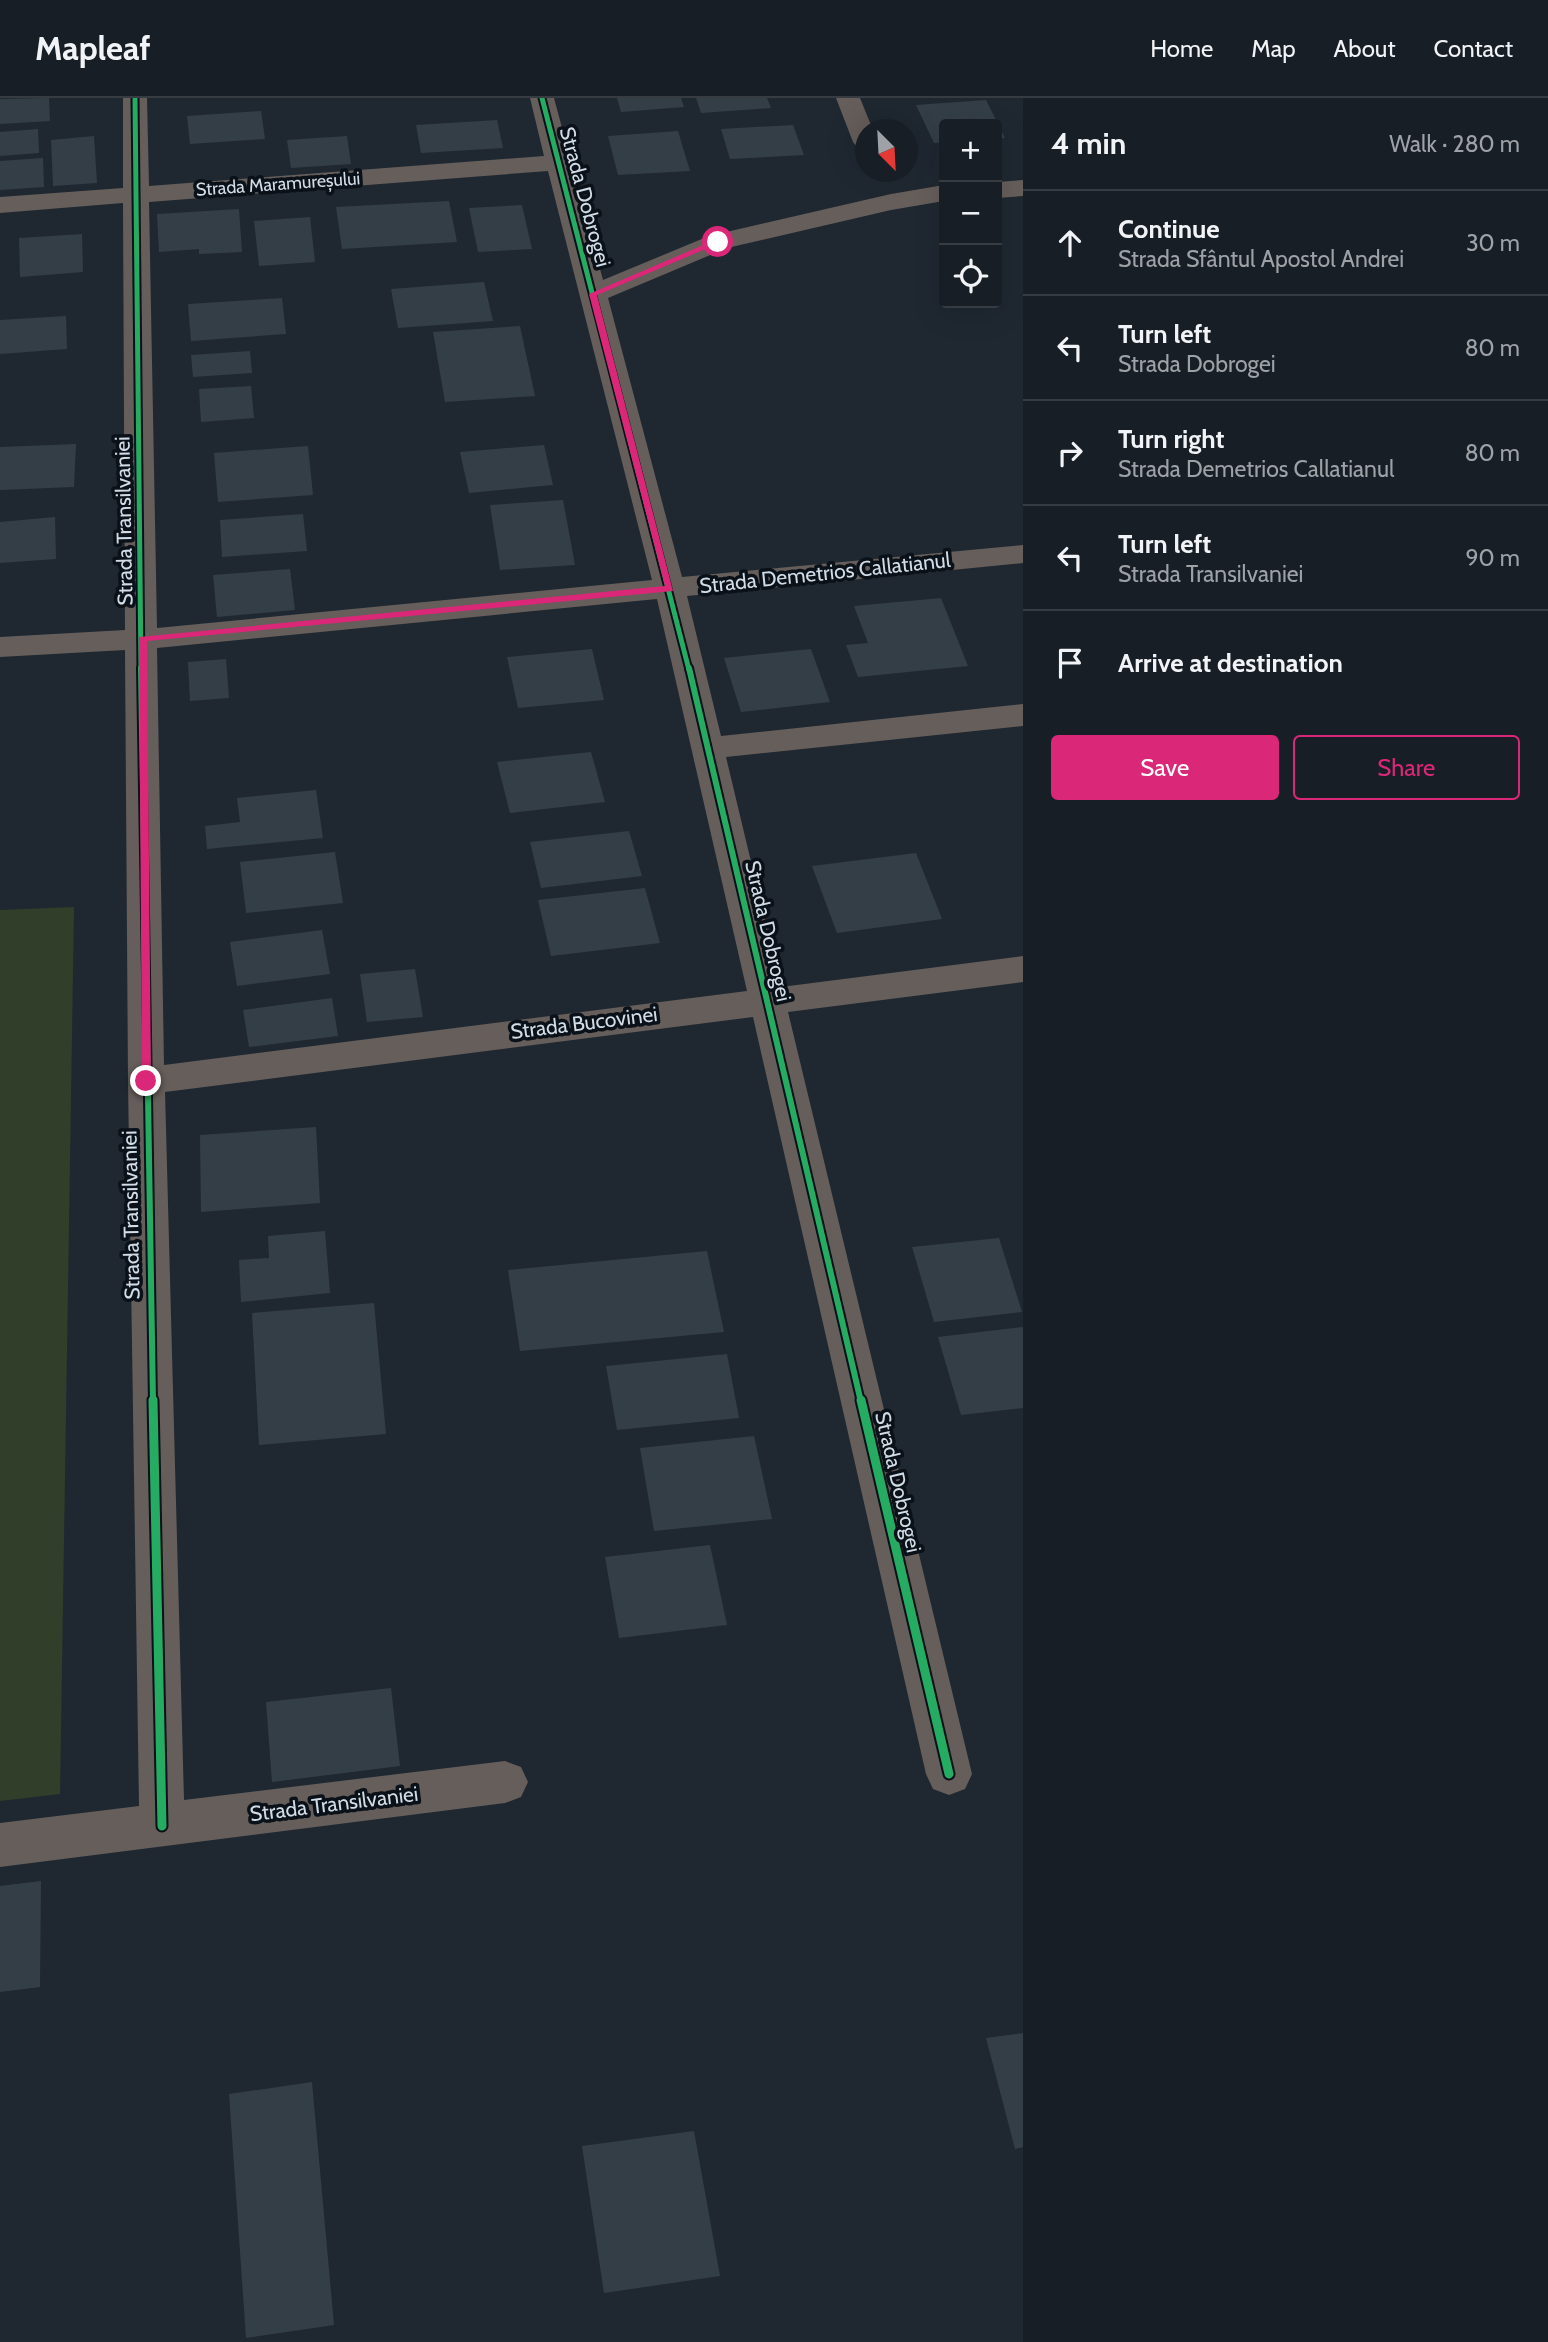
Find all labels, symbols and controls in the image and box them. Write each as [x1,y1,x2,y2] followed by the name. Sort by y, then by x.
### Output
[35,28,151,68] text: Mapleaf
[1150,34,1213,63] text: Home
[1251,34,1296,63] text: Map
[1334,34,1396,63] text: About
[1434,34,1513,63] text: Contact
[855,119,918,182] north arrow
[939,119,1002,308] map controls
[939,119,1002,182] button: +
[555,124,616,270] street label: Strada Dobrogei
[1051,125,1126,162] text: 4 min
[1389,130,1520,158] text: Walk · 280 m
[195,167,361,202] street label: Strada Maramureșului
[939,182,1002,245] button: −
[1118,213,1220,245] text: Continue
[1051,224,1089,262] icon: ahead
[702,226,733,257] route start
[1466,229,1520,257] text: 30 m
[939,245,1002,308] button: locate
[1118,245,1404,273] text: Strada Sfântul Apostol Andrei
[1118,318,1211,350] text: Turn left
[1051,329,1089,367] icon: left
[1465,334,1520,362] text: 80 m
[1118,350,1276,378] text: Strada Dobrogei
[1118,423,1224,455] text: Turn right
[1051,434,1089,472] icon: right
[110,436,137,606] street label: Strada Transilvaniei
[1465,439,1520,467] text: 80 m
[1118,455,1394,483] text: Strada Demetrios Callatianul
[1118,528,1211,560] text: Turn left
[1051,539,1089,577] icon: left
[1466,544,1520,572] text: 90 m
[698,547,952,598] street label: Strada Demetrios Callatianul
[1118,560,1303,588] text: Strada Transilvaniei
[1051,644,1089,682] icon: arrive
[1118,647,1343,679] text: Arrive at destination
[1051,735,1279,800] button: Save
[1293,735,1520,800] button: Share
[740,858,797,1004] street label: Strada Dobrogei
[509,1001,659,1044] street label: Strada Bucovinei
[130,1065,161,1096] route end
[117,1130,144,1300] street label: Strada Transilvaniei
[870,1409,927,1555] street label: Strada Dobrogei
[248,1781,420,1826] street label: Strada Transilvaniei

